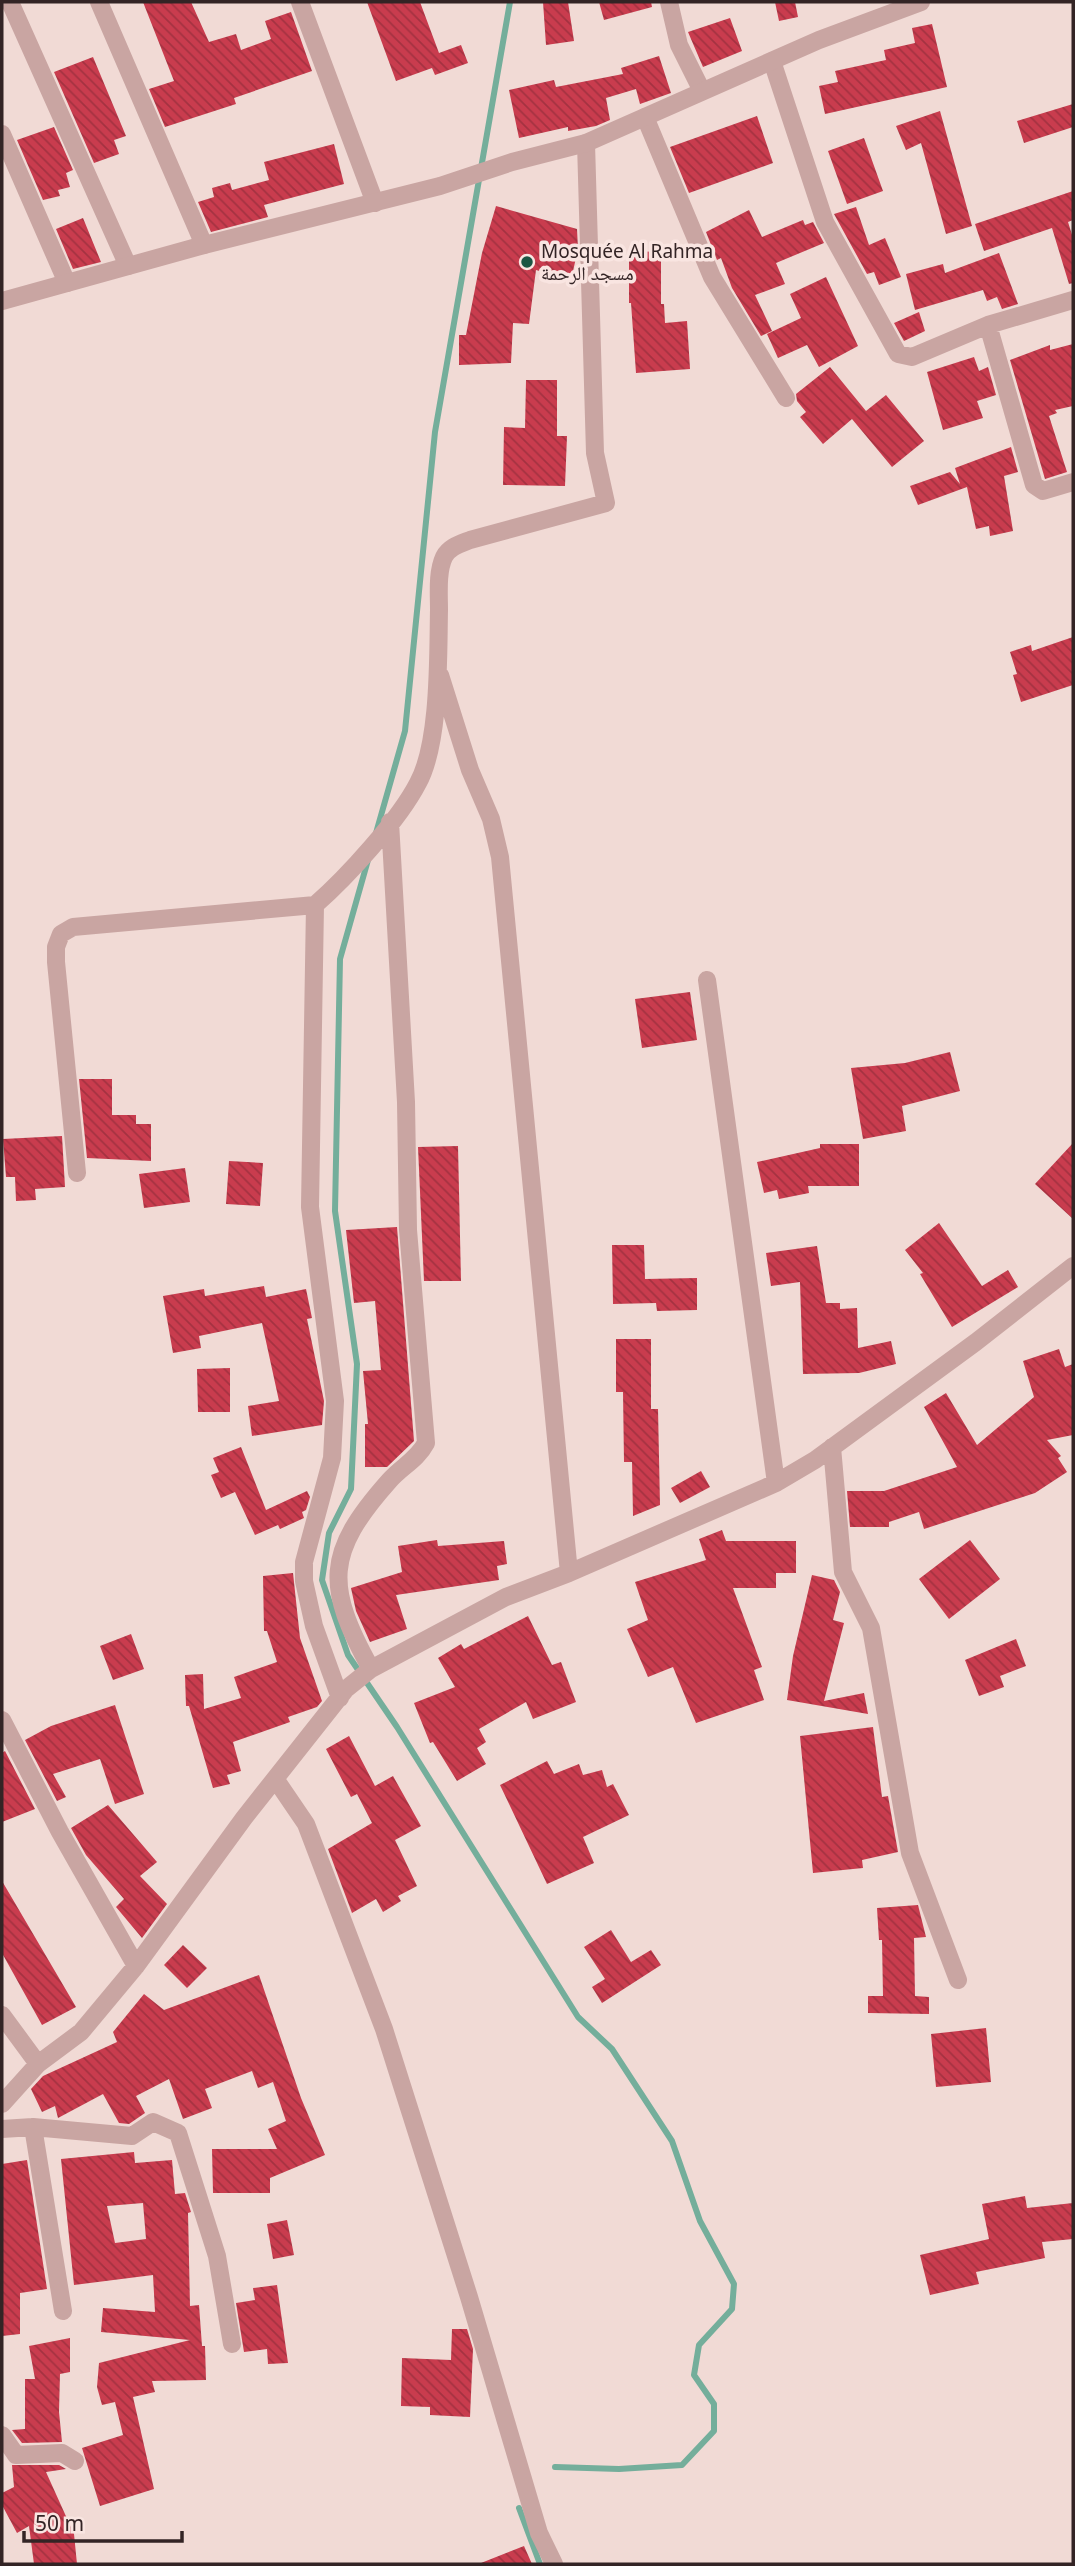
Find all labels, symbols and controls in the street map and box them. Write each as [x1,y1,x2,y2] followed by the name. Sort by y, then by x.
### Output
[541,238,713,286] place label: Mosquée Al Rahma مسجد الرحمة
[519,254,535,270] marker: Mosquée Al Rahma مسجد الرحمة
[24,2500,182,2544] scale bar
[35,2509,84,2537] text: 50 m

